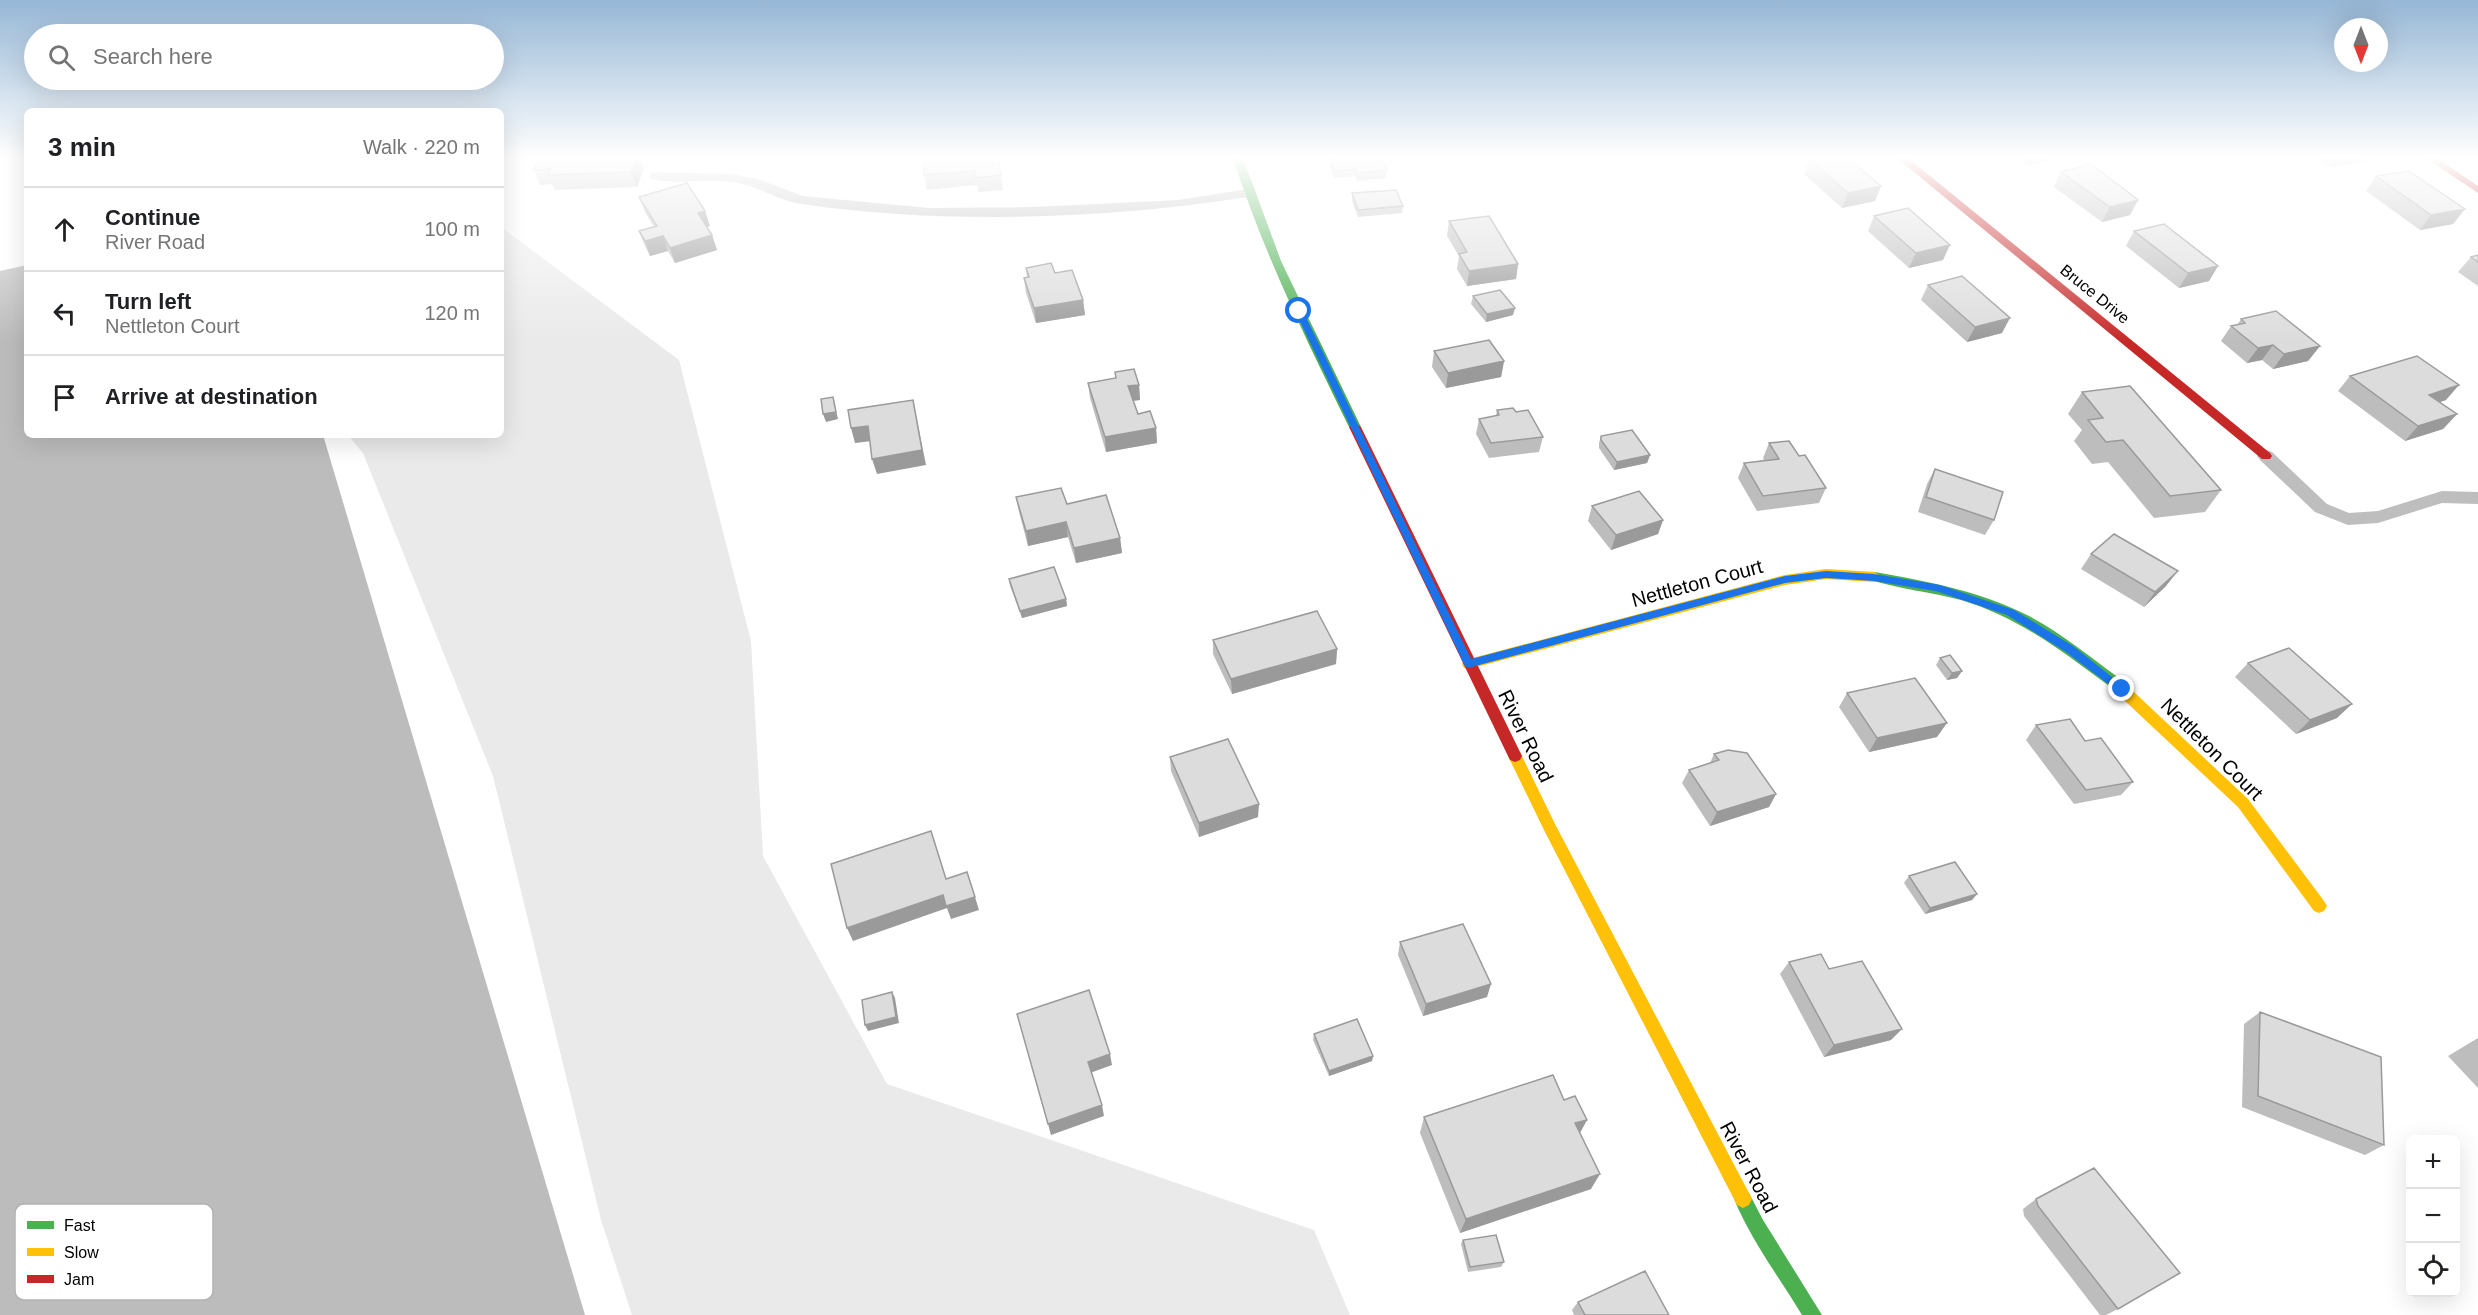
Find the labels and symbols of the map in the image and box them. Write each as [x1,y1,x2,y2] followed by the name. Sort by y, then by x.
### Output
[2334,18,2388,72] north arrow
[2057,261,2133,327] street label: Bruce Drive
[1285,297,1311,323] route start
[1629,555,1765,611] street label: Nettleton Court
[2108,675,2134,701] route end
[1494,686,1558,786] street label: River Road
[2157,694,2268,805] street label: Nettleton Court
[1716,1118,1782,1216] street label: River Road
[15,1204,213,1300] legend
[64,1217,96,1234] text: Fast
[64,1244,99,1261] text: Slow
[64,1271,94,1288] text: Jam

